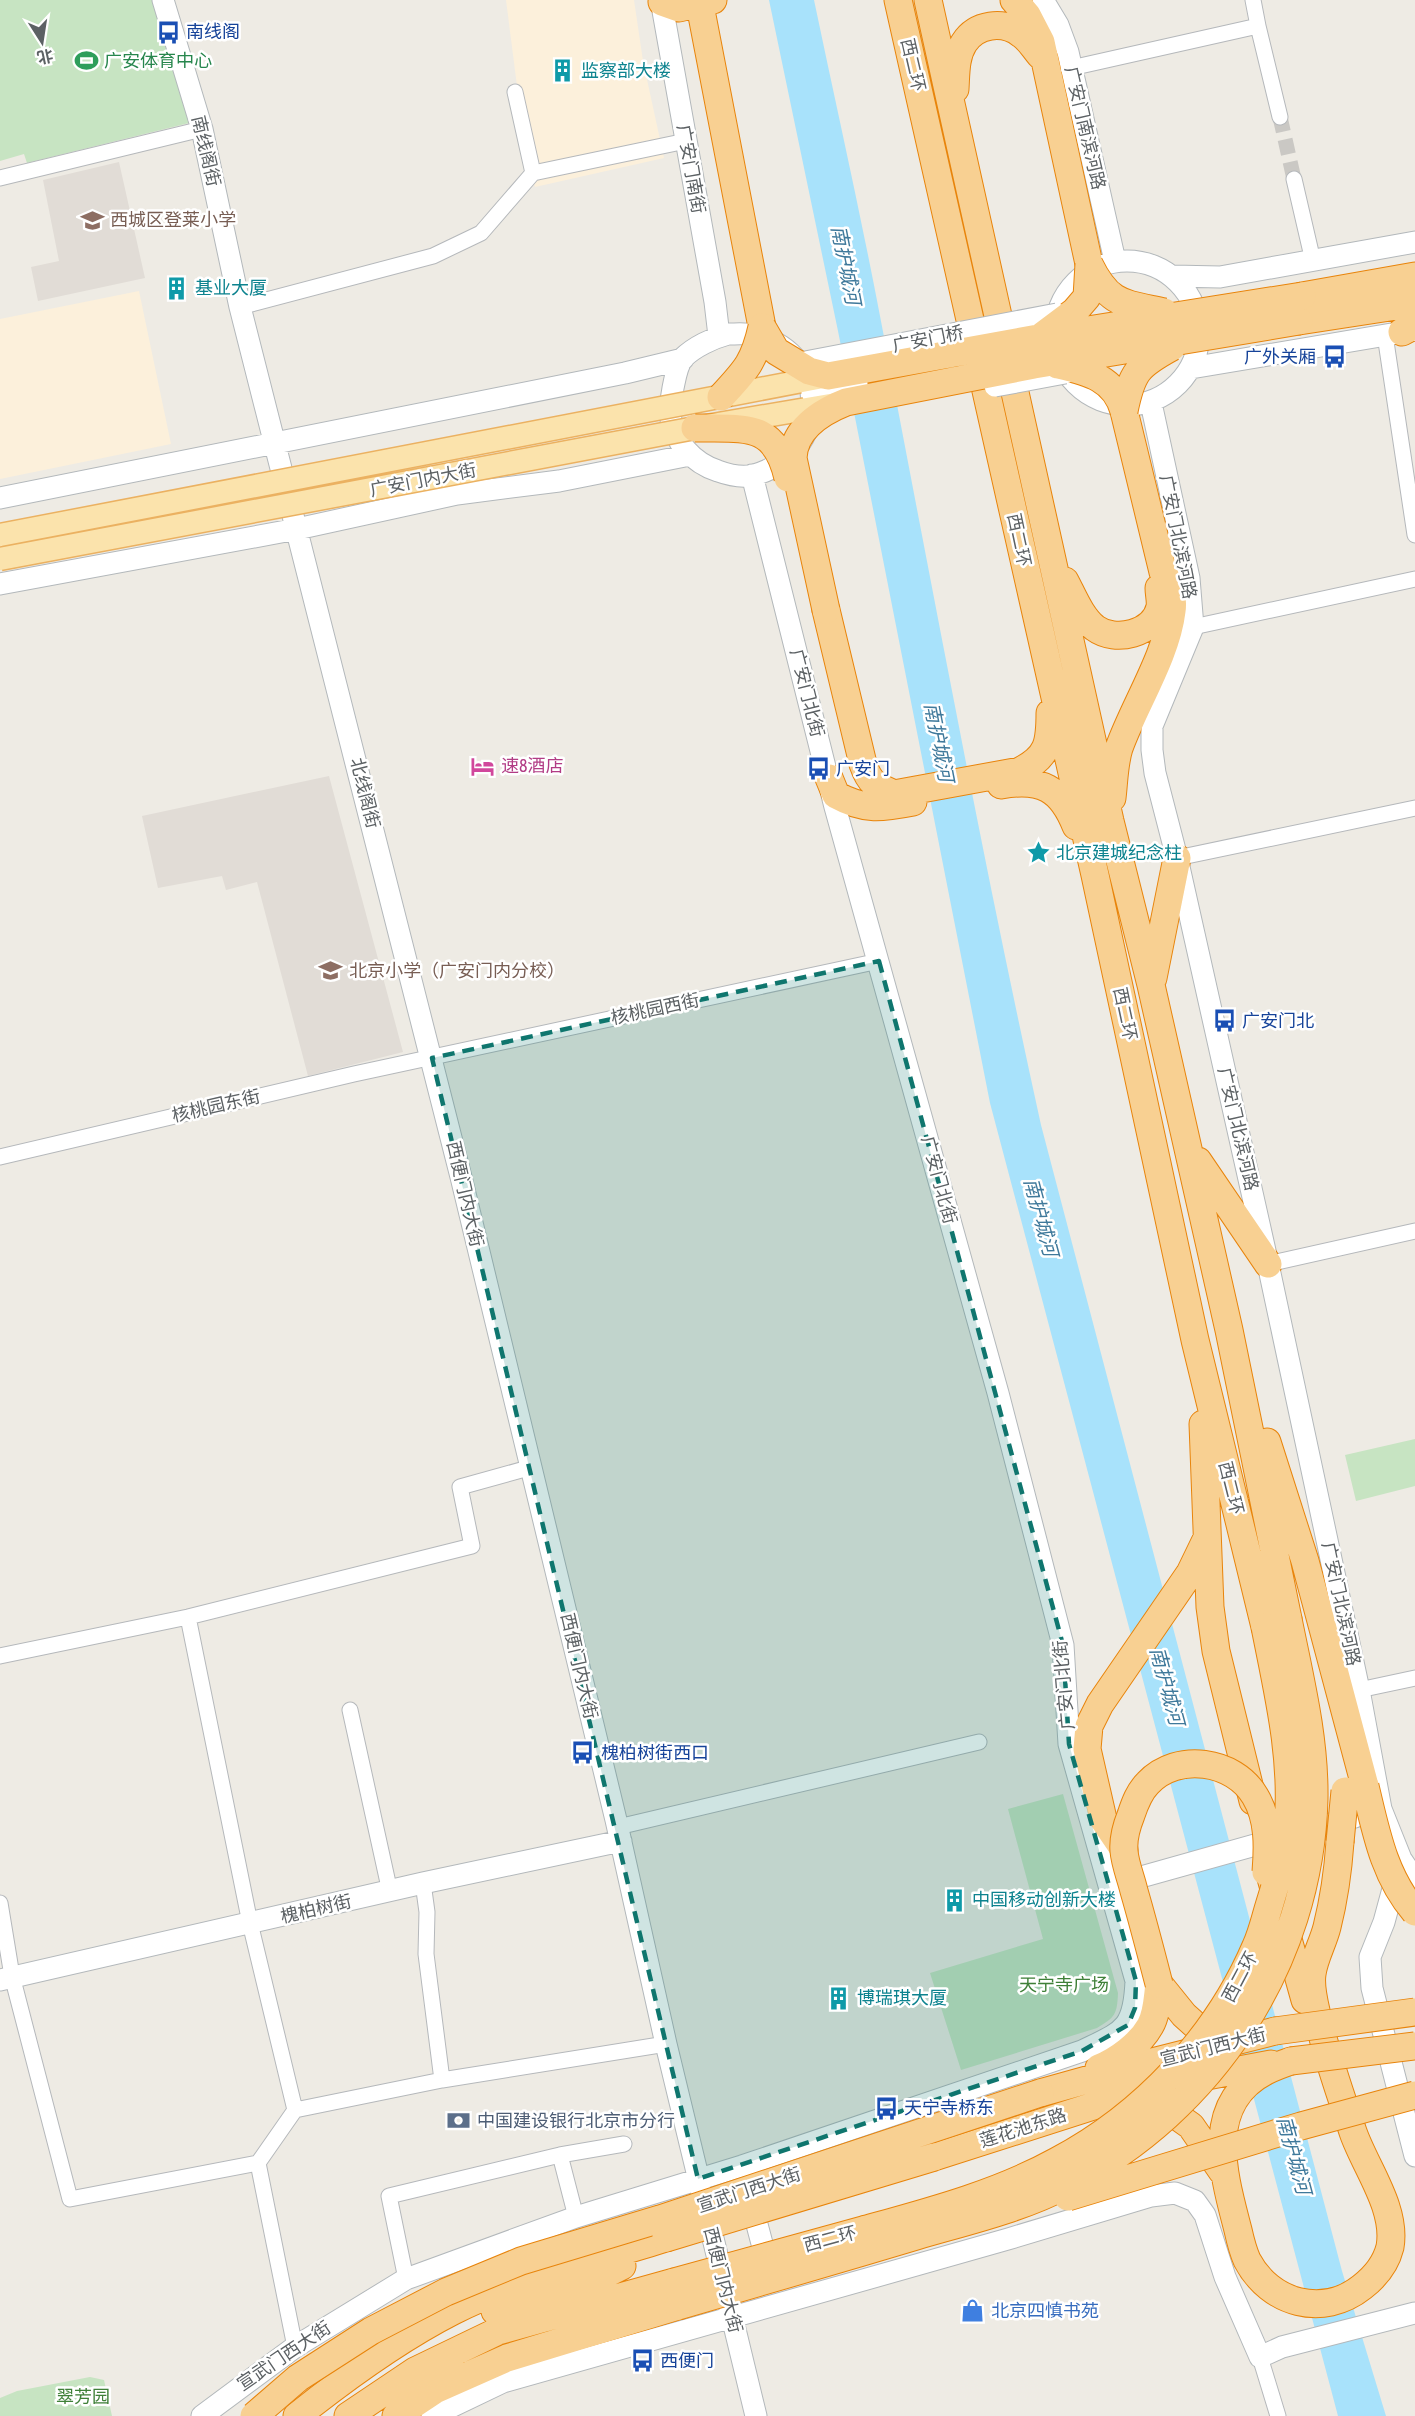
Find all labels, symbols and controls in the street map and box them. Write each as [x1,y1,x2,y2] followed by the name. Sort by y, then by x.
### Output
[12,12,72,72] north arrow
[155,19,181,45] bus stop icon: 南线阁
[186,21,240,42] place label: 南线阁
[897,36,930,94] street label: 西二环
[35,46,55,67] text: 北
[73,48,99,74] sports icon: 广安体育中心
[104,50,212,71] place label: 广安体育中心
[550,58,576,84] building icon: 监察部大楼
[581,60,671,81] place label: 监察部大楼
[1061,64,1110,192] street label: 广安门南滨河路
[188,113,225,188] street label: 南线阁街
[673,123,710,215] street label: 广安门南街
[79,207,105,233] school or university icon: 西城区登莱小学
[110,209,236,230] place label: 西城区登莱小学
[828,223,866,310] water label: 南护城河
[164,275,190,301] building icon: 基业大厦
[195,277,267,298] place label: 基业大厦
[891,321,965,356] street label: 广安门桥
[1321,344,1347,370] bus stop icon: 广外关厢
[1244,346,1316,367] place label: 广外关厢
[368,459,478,500] street label: 广安门内大街
[1156,473,1201,601] street label: 广安门北滨河路
[1004,511,1035,568] street label: 西二环
[786,647,829,739] street label: 广安门北街
[921,700,959,787] water label: 南护城河
[470,753,496,779] hotel icon: 速8酒店
[347,755,384,830] street label: 北线阁街
[501,755,563,776] place label: 速8酒店
[805,756,831,782] bus stop icon: 广安门
[836,758,890,779] place label: 广安门
[1025,840,1051,866] place icon: 北京建城纪念柱
[1056,842,1182,863] place label: 北京建城纪念柱
[318,958,344,984] school or university icon: 北京小学（广安门内分校）
[349,960,565,981] place label: 北京小学（广安门内分校）
[1110,985,1141,1042] street label: 西二环
[609,989,701,1028] street label: 核桃园西街
[1211,1008,1237,1034] bus stop icon: 广安门北
[1242,1010,1314,1031] place label: 广安门北
[1214,1065,1263,1193] street label: 广安门北滨河路
[170,1085,262,1126] street label: 核桃园东街
[918,1134,961,1226] street label: 广安门北街
[443,1139,488,1249] street label: 西便门内大街
[1020,1175,1064,1262] water label: 南护城河
[1215,1459,1248,1517] street label: 西二环
[1318,1540,1365,1668] street label: 广安门北滨河路
[557,1611,602,1721] street label: 西便门内大街
[1049,1639,1078,1731] street label: 广安门北街
[1146,1644,1190,1731] water label: 南护城河
[570,1740,596,1766] bus stop icon: 槐柏树街西口
[601,1742,709,1763] place label: 槐柏树街西口
[941,1887,967,1913] building icon: 中国移动创新大楼
[972,1889,1116,1910] place label: 中国移动创新大楼
[278,1890,353,1927] street label: 槐柏树街
[1218,1948,1262,2006] street label: 西二环
[1019,1974,1109,1995] park label: 天宁寺广场
[826,1985,852,2011] building icon: 博瑞琪大厦
[857,1987,947,2008] place label: 博瑞琪大厦
[1158,2023,1268,2070] street label: 宣武门西大街
[873,2095,899,2121] bus stop icon: 天宁寺桥东
[904,2097,994,2118] place label: 天宁寺桥东
[977,2104,1069,2151] street label: 莲花池东路
[446,2108,472,2134] bank icon: 中国建设银行北京市分行
[477,2110,675,2131] place label: 中国建设银行北京市分行
[1273,2113,1317,2200] water label: 南护城河
[694,2163,803,2216] street label: 宣武门西大街
[801,2221,859,2256] street label: 西二环
[700,2225,747,2335] street label: 西便门内大街
[960,2298,986,2324] shop icon: 北京四慎书苑
[991,2300,1099,2321] place label: 北京四慎书苑
[233,2317,334,2394] street label: 宣武门西大街
[629,2348,655,2374] bus stop icon: 西便门
[660,2350,714,2371] place label: 西便门
[56,2386,110,2407] park label: 翠芳园

